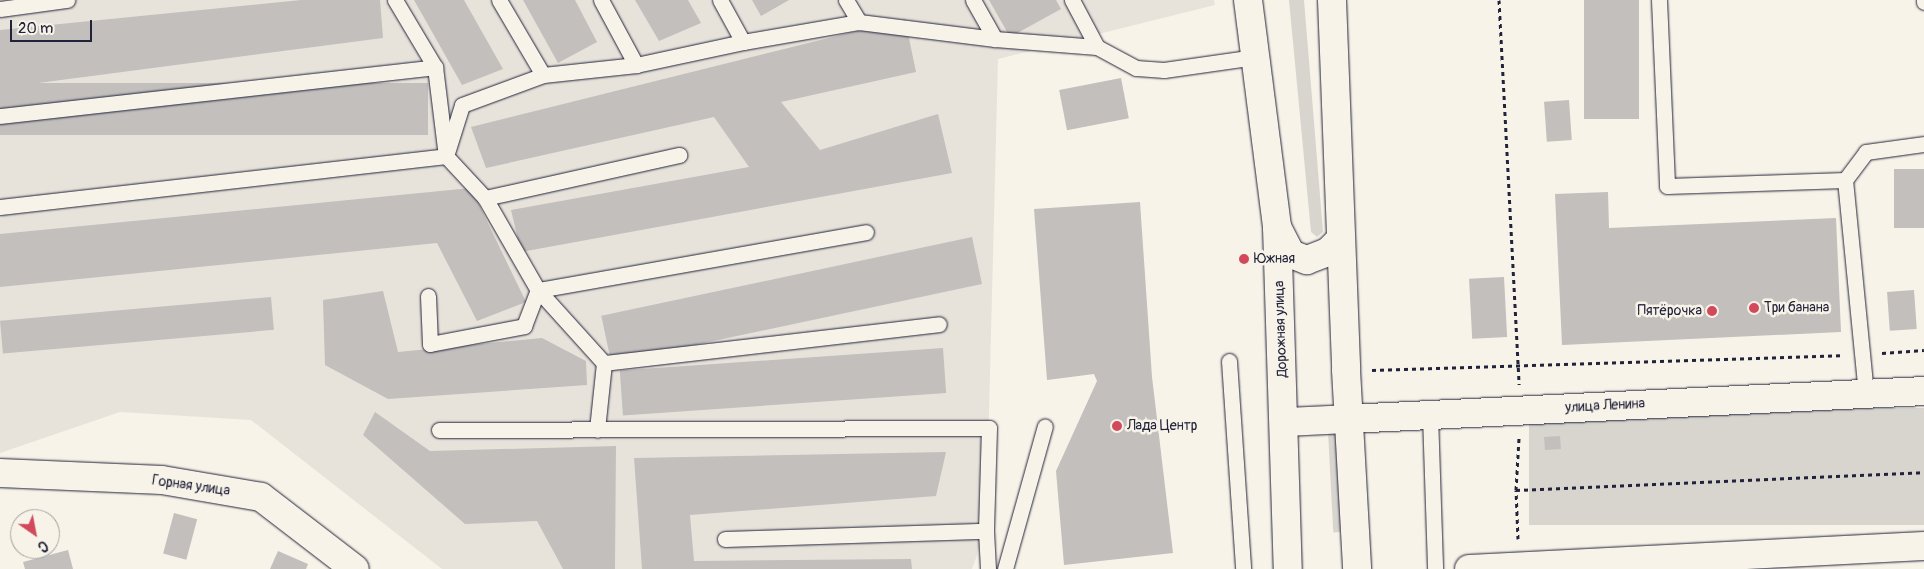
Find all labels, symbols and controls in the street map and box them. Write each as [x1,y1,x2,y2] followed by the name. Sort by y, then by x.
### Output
[12,10,95,42] scale bar
[18,19,53,38] text: 20 m
[1254,251,1295,267] place label: Южная
[1238,253,1250,265] marker: Южная
[1271,280,1291,378] street label: Дорожная улица
[1764,300,1829,316] place label: Три банана
[1748,302,1760,314] marker: Три банана
[1638,303,1702,319] place label: Пятёрочка
[1706,305,1718,317] marker: Пятёрочка
[1565,396,1645,416] street label: улица Ленина
[1127,418,1197,434] place label: Лада Центр
[1111,420,1123,432] marker: Лада Центр
[151,472,231,500] street label: Горная улица
[10,509,60,559] north arrow
[35,537,51,556] text: С

